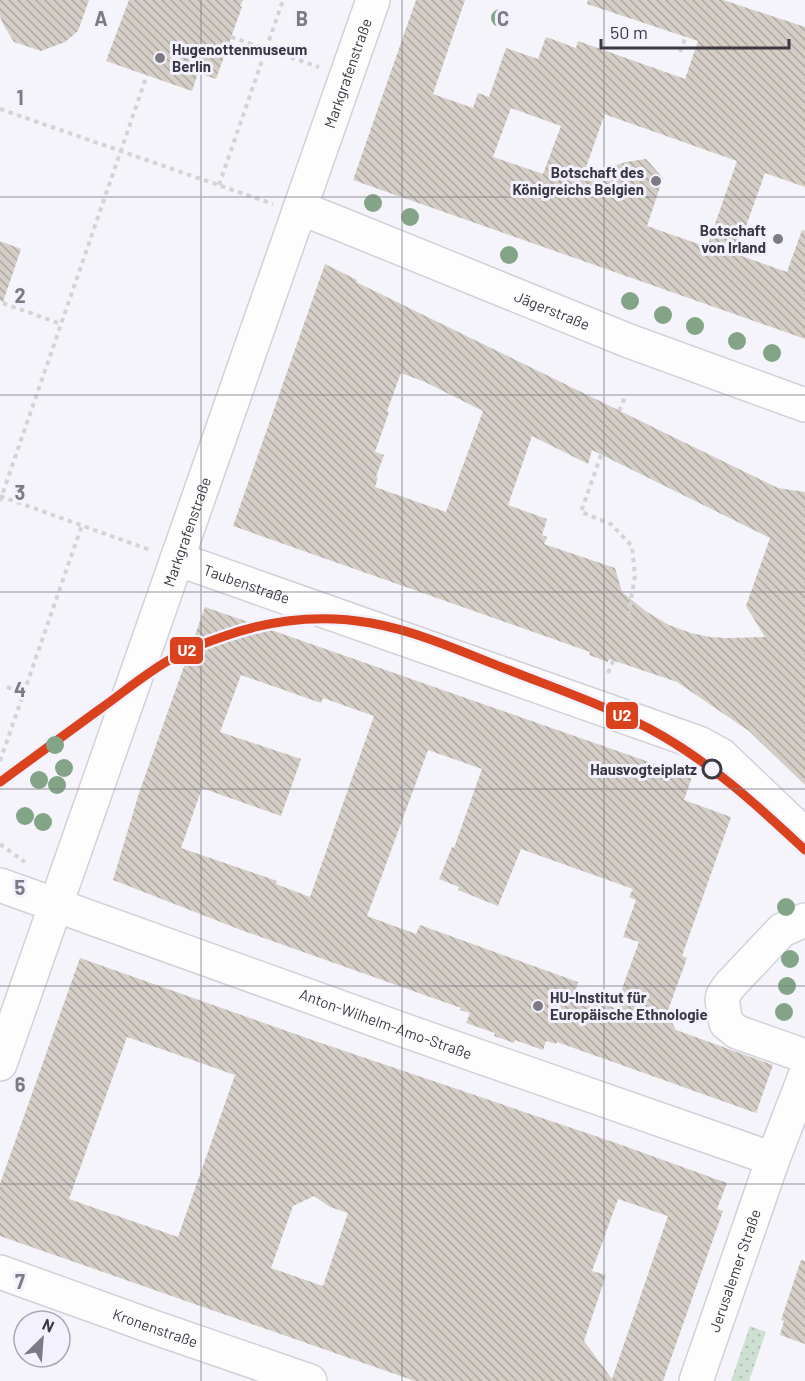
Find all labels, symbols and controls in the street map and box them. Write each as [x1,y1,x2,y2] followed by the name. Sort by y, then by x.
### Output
[94,6,108,30] text: A
[296,6,308,30] text: B
[497,6,509,30] text: C
[601,12,788,50] scale bar
[320,16,375,130] street label: Markgrafenstraße
[610,21,648,43] text: 50 m
[172,40,307,75] place label: Hugenottenmuseum Berlin
[153,51,167,65] marker: Hugenottenmuseum Berlin
[16,85,24,109] text: 1
[512,163,644,198] place label: Botschaft des Königreichs Belgien
[649,174,663,188] marker: Botschaft des Königreichs Belgien
[700,221,766,256] place label: Botschaft von Irland
[771,232,785,246] marker: Botschaft von Irland
[14,283,26,307] text: 2
[512,287,593,333] street label: Jägerstraße
[159,474,214,589] street label: Markgrafenstraße
[15,480,25,504] text: 3
[201,560,292,607] street label: Taubenstraße
[169,636,204,665] line badge: U2
[177,640,197,659] text: U2
[14,677,26,701] text: 4
[605,701,639,730] line badge: U2
[612,705,632,724] text: U2
[702,759,722,779] marker: Hausvogteiplatz
[590,760,697,778] place label: Hausvogteiplatz
[15,875,26,899] text: 5
[297,984,475,1062] street label: Anton-Wilhelm-Amo-Straße
[550,988,708,1023] place label: HU-Institut für Europäische Ethnologie
[531,999,545,1013] marker: HU-Institut für Europäische Ethnologie
[15,1072,26,1096] text: 6
[705,1207,764,1334] street label: Jerusalemer Straße
[15,1269,25,1293] text: 7
[110,1304,200,1351] street label: Kronenstraße
[12,1309,72,1369] north arrow
[40,1314,57,1336] text: N

